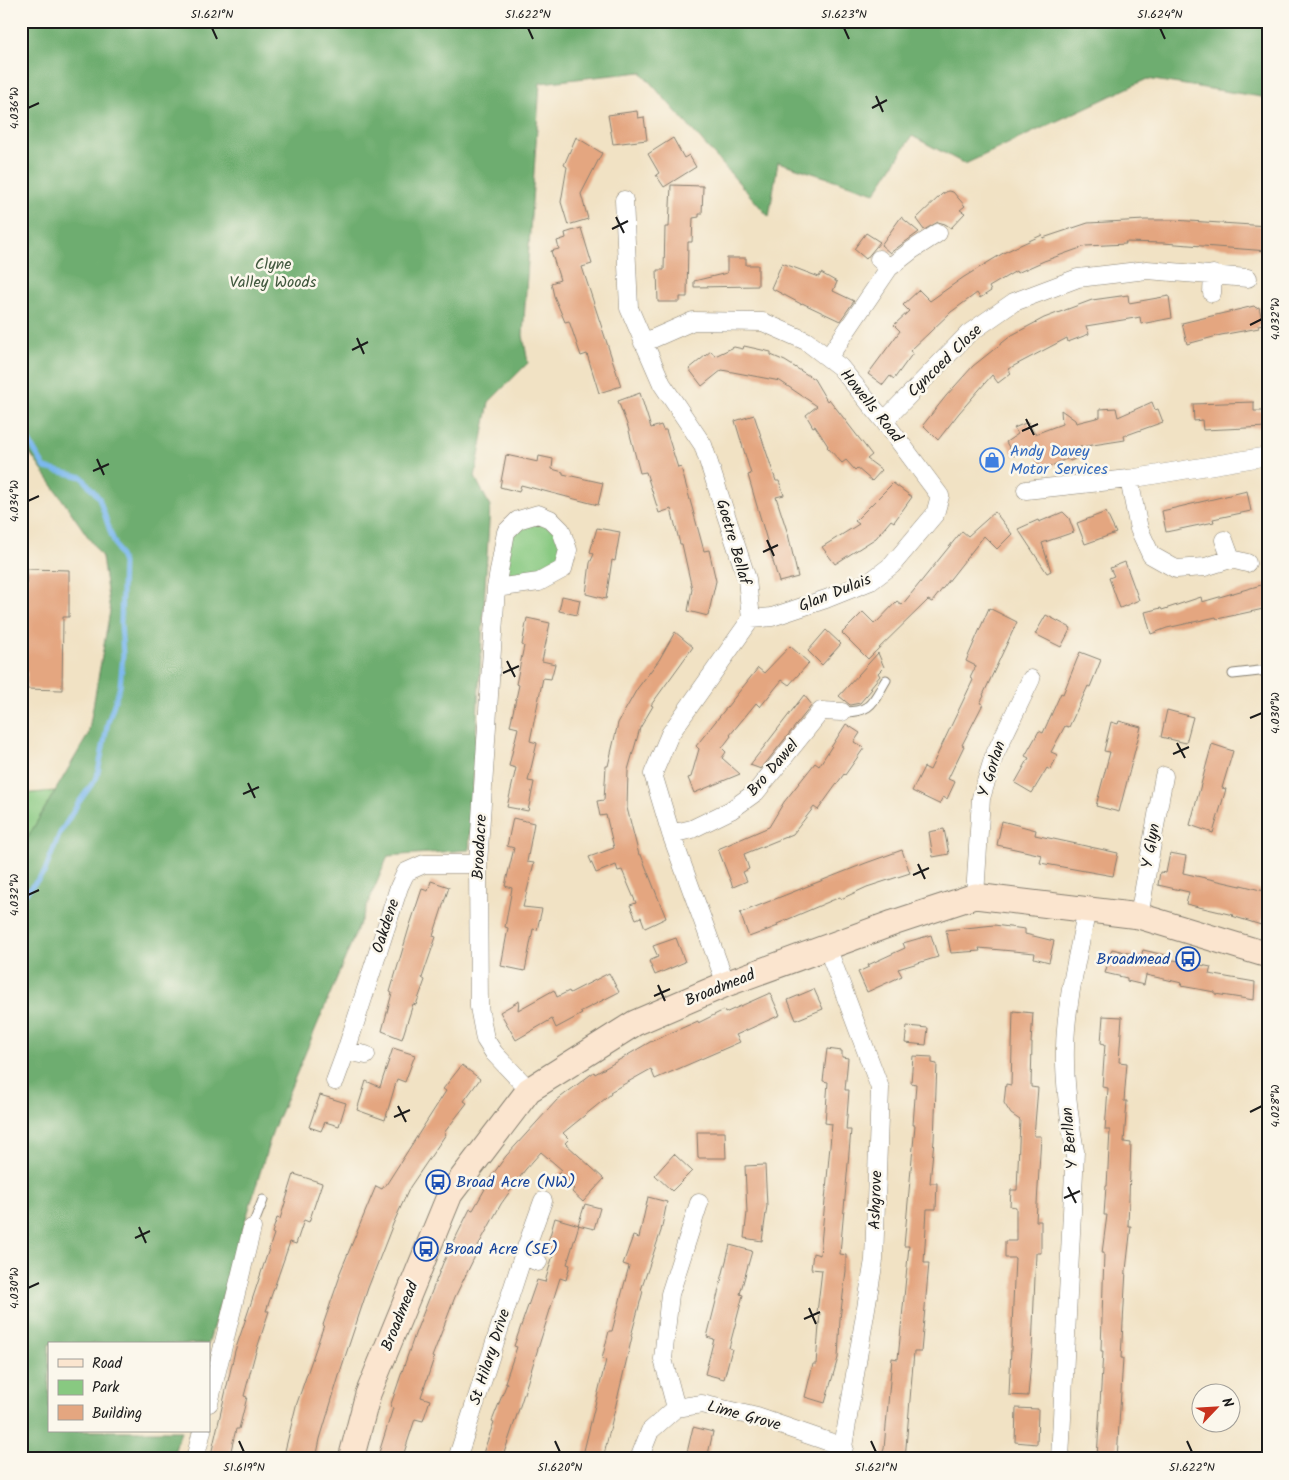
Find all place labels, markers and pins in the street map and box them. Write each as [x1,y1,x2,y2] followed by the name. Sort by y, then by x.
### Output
[1010,439,1108,482] place label: Andy Davey Motor Services
[979,447,1005,473] shop icon: Andy Davey Motor Services
[1175,946,1201,972] bus stop icon: Broadmead
[1096,947,1171,972] place label: Broadmead
[425,1169,451,1195] bus stop icon: Broad Acre (NW)
[456,1170,576,1195] place label: Broad Acre (NW)
[413,1236,439,1262] bus stop icon: Broad Acre (SE)
[444,1237,558,1262] place label: Broad Acre (SE)

